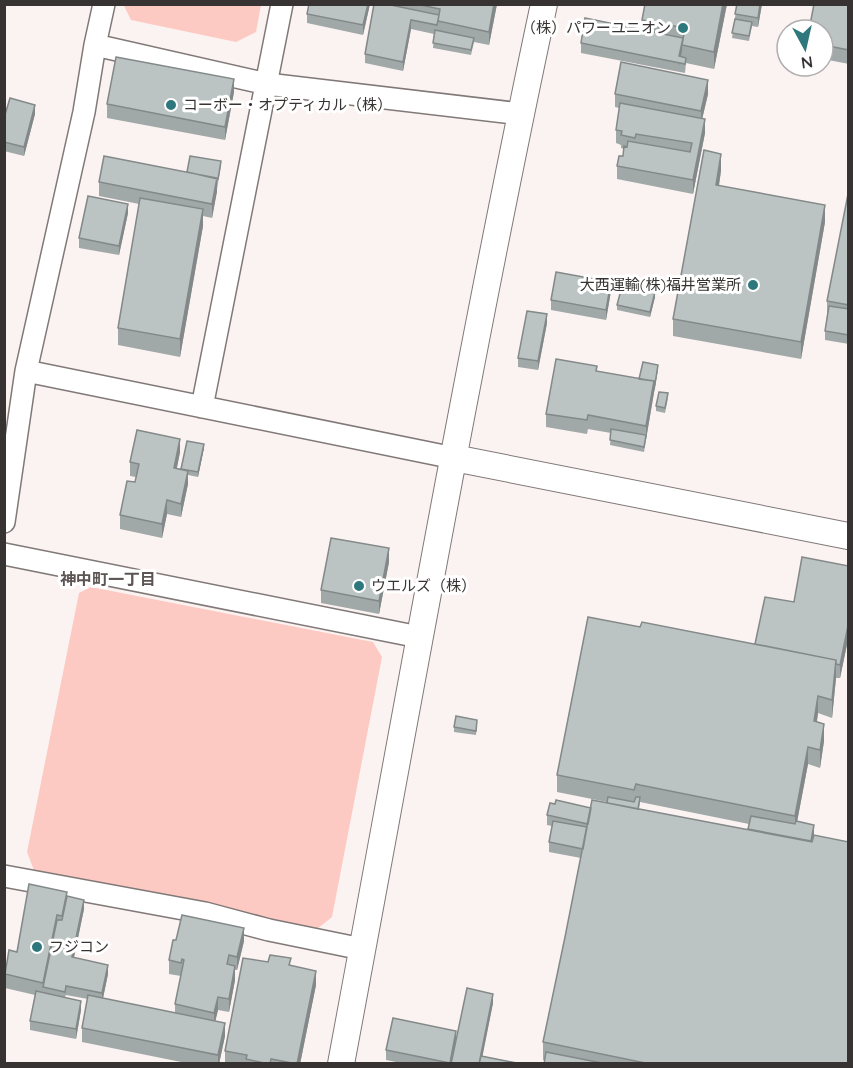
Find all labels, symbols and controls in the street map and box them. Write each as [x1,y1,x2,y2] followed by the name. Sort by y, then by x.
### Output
[521,18,671,37] place label: （株）パワーユニオン
[775,18,835,78] north arrow
[676,21,690,35] marker: （株）パワーユニオン
[800,52,814,74] text: N
[183,95,392,114] place label: コーボー・オプティカル（株）
[164,98,178,112] marker: コーボー・オプティカル（株）
[580,275,741,294] place label: 大西運輸(株)福井営業所
[746,278,760,292] marker: 大西運輸(株)福井営業所
[60,569,156,589] district label: 神中町一丁目
[371,576,476,595] place label: ウエルズ（株）
[352,579,366,593] marker: ウエルズ（株）
[49,937,109,956] place label: フジコン
[30,940,44,954] marker: フジコン

